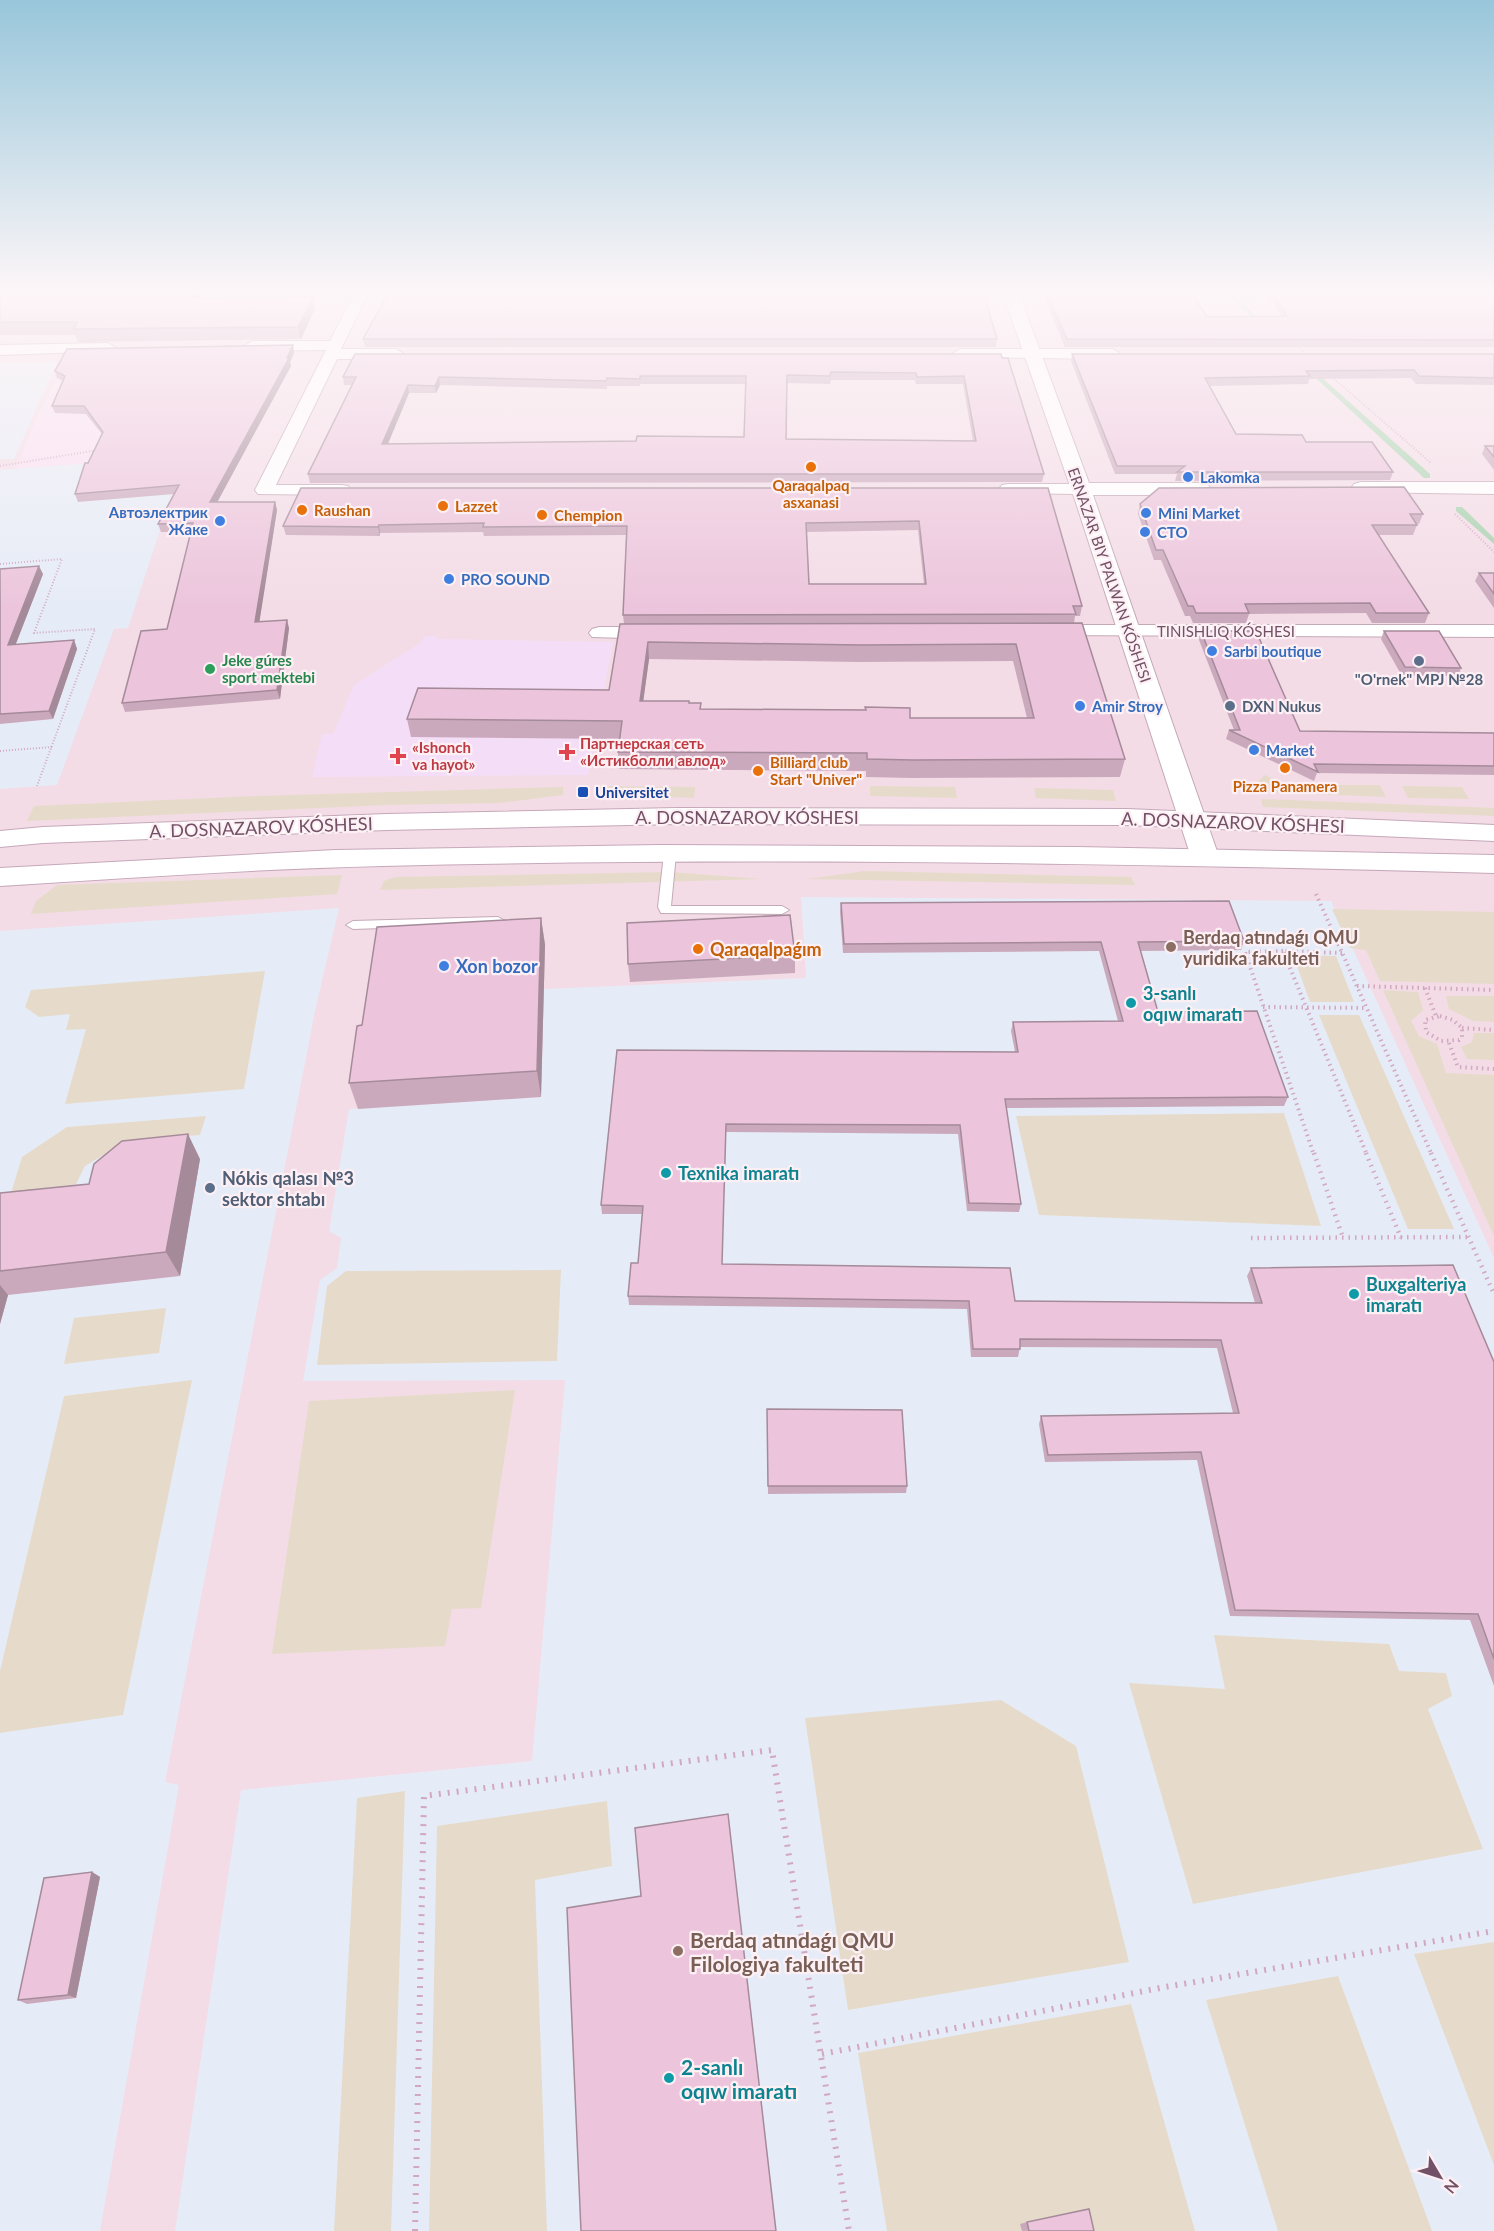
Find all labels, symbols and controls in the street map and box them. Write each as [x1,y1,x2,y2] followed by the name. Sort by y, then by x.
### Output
[804,460,818,474] marker: Qaraqalpaq asxanasi
[1065,465,1155,685] street label: ERNAZAR BIY PALWAN KÓSHESI
[1200,468,1260,486] place label: Lakomka
[1181,470,1195,484] marker: Lakomka
[772,476,850,511] place label: Qaraqalpaq asxanasi
[455,497,498,515] place label: Lazzet
[436,499,450,513] marker: Lazzet
[314,501,371,519] place label: Raushan
[108,503,209,538] place label: Автоэлектрик Жаке
[295,503,309,517] marker: Raushan
[1158,504,1241,522] place label: Mini Market
[554,506,622,524] place label: Chempion
[1139,506,1153,520] marker: Mini Market
[535,508,549,522] marker: Chempion
[213,514,227,528] marker: Автоэлектрик Жаке
[1157,523,1188,541] place label: СТО
[1138,525,1152,539] marker: СТО
[461,570,550,588] place label: PRO SOUND
[442,572,456,586] marker: PRO SOUND
[1157,622,1295,640] street label: TINISHLIQ KÓSHESI
[1224,642,1322,660] place label: Sarbi boutique
[1205,644,1219,658] marker: Sarbi boutique
[222,651,315,686] place label: Jeke gúres sport mektebi
[1412,654,1426,668] marker: "O'rnek" MPJ №28
[203,662,217,676] marker: Jeke gúres sport mektebi
[1355,670,1483,688] place label: "O'rnek" MPJ №28
[1091,697,1163,715] place label: Amir Stroy
[1242,697,1322,715] place label: DXN Nukus
[1073,699,1087,713] marker: Amir Stroy
[1223,699,1237,713] marker: DXN Nukus
[580,734,726,769] place label: Партнерская сеть «Истикболли авлод»
[412,738,476,773] place label: «Ishonch va hayot»
[1266,741,1315,759] place label: Market
[558,743,576,761] marker: Партнерская сеть «Истикболли авлод»
[1247,743,1261,757] marker: Market
[389,747,407,765] marker: «Ishonch va hayot»
[770,753,862,788] place label: Billiard club Start "Univer"
[1278,761,1292,775] marker: Pizza Panamera
[751,764,765,778] marker: Billiard club Start "Univer"
[1233,777,1337,795] place label: Pizza Panamera
[595,783,669,801] place label: Universitet
[576,785,590,799] marker: Universitet
[635,806,859,828] street label: A. DOSNAZAROV KÓSHESI
[1121,807,1345,837] street label: A. DOSNAZAROV KÓSHESI
[149,812,373,842] street label: A. DOSNAZAROV KÓSHESI
[1183,926,1358,969] place label: Berdaq atındaǵı QMU yuridika fakulteti
[710,938,822,960] place label: Qaraqalpaǵım
[1164,940,1178,954] marker: Berdaq atındaǵı QMU yuridika fakulteti
[691,942,705,956] marker: Qaraqalpaǵım
[456,955,538,977] place label: Xon bozor
[437,959,451,973] marker: Xon bozor
[1143,982,1243,1025] place label: 3-sanlı oqıw imaratı
[1124,996,1138,1010] marker: 3-sanlı oqıw imaratı
[678,1162,799,1184] place label: Texnika imaratı
[659,1166,673,1180] marker: Texnika imaratı
[222,1167,354,1210] place label: Nókis qalası №3 sektor shtabı
[203,1181,217,1195] marker: Nókis qalası №3 sektor shtabı
[1366,1273,1466,1316] place label: Buxgalteriya imaratı
[1347,1287,1361,1301] marker: Buxgalteriya imaratı
[690,1927,894,1976] place label: Berdaq atındaǵı QMU Filologiya fakulteti
[671,1944,685,1958] marker: Berdaq atındaǵı QMU Filologiya fakulteti
[681,2054,797,2103] place label: 2-sanlı oqıw imaratı
[662,2071,676,2085] marker: 2-sanlı oqıw imaratı
[1410,2147,1470,2207] north arrow
[1441,2176,1463,2198] text: N

